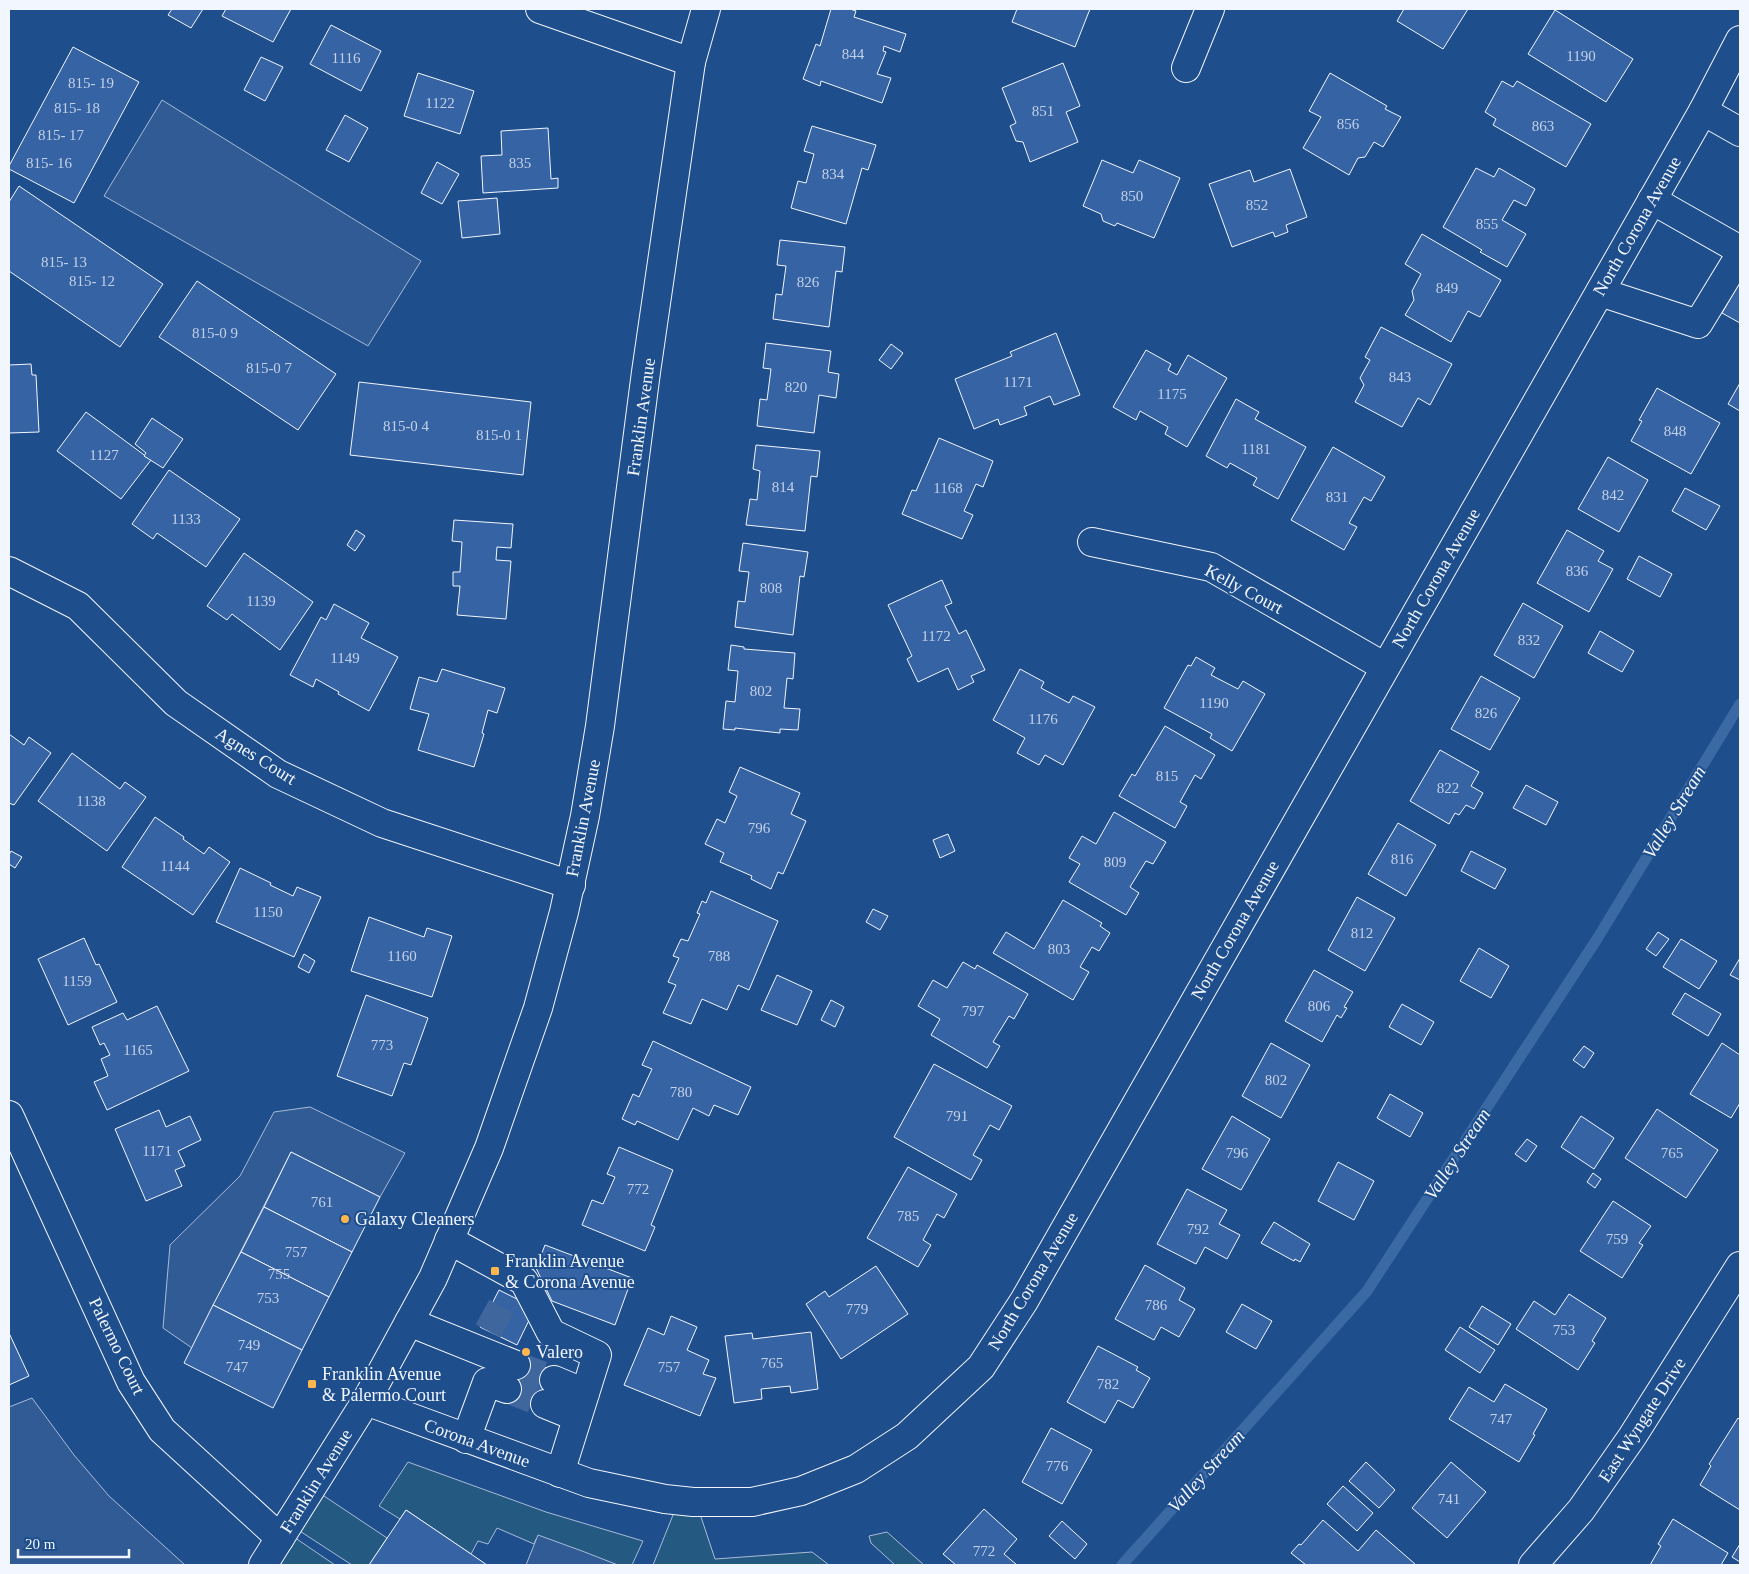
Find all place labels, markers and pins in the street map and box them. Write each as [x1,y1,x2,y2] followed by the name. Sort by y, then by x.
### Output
[355,1209,474,1229] place label: Galaxy Cleaners
[339,1213,351,1225] marker: Galaxy Cleaners
[505,1251,635,1292] place label: Franklin Avenue & Corona Avenue
[489,1265,501,1277] marker: Franklin Avenue & Corona Avenue
[536,1342,583,1362] place label: Valero
[520,1346,532,1358] marker: Valero
[322,1364,446,1405] place label: Franklin Avenue & Palermo Court
[306,1378,318,1390] marker: Franklin Avenue & Palermo Court

